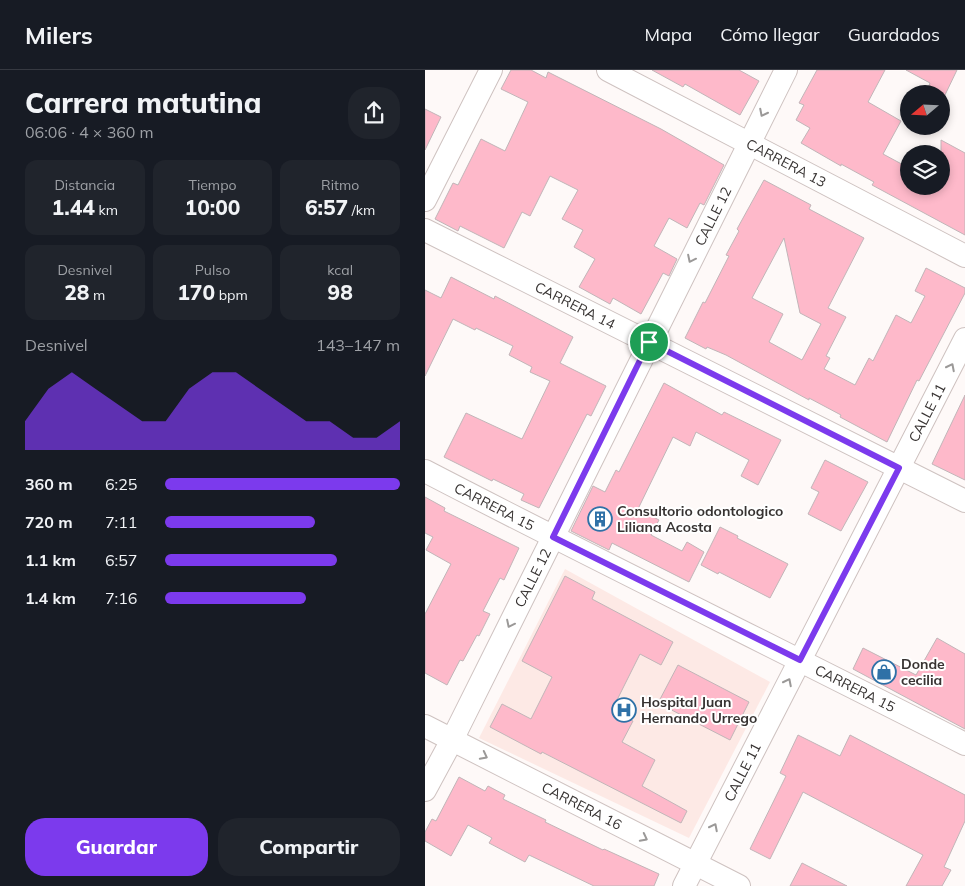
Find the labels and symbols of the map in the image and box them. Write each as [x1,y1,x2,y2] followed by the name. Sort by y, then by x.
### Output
[900,85,950,135] north arrow
[759,108,769,117] one-way arrow
[743,135,829,191] street label: CARRERA 13
[691,184,735,249] street label: CALLE 12
[687,253,697,262] one-way arrow
[532,278,619,333] street label: CARRERA 14
[628,321,670,363] pin
[945,363,955,372] one-way arrow
[905,380,950,445] street label: CALLE 11
[451,479,537,535] street label: CARRERA 15
[617,502,783,536] place label: Consultorio odontologico Liliana Acosta
[587,506,613,532] building icon: Consultorio odontologico Liliana Acosta
[511,545,555,610] street label: CALLE 12
[505,619,516,628] one-way arrow
[901,655,945,689] place label: Donde cecilia
[871,659,897,685] shop icon: Donde cecilia
[812,661,898,716] street label: CARRERA 15
[782,679,792,688] one-way arrow
[641,693,757,727] place label: Hospital Juan Hernando Urrego
[611,697,637,723] hospital icon: Hospital Juan Hernando Urrego
[720,740,765,805] street label: CALLE 11
[479,750,488,760] one-way arrow
[539,778,625,834] street label: CARRERA 16
[708,823,718,832] one-way arrow
[639,832,648,842] one-way arrow

